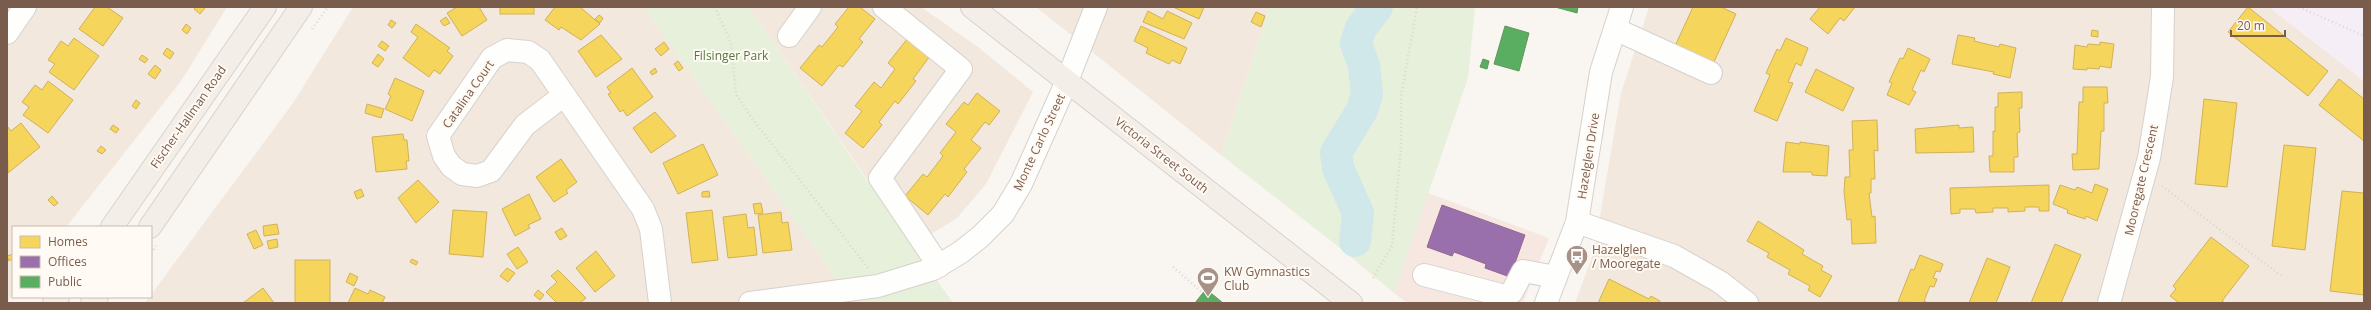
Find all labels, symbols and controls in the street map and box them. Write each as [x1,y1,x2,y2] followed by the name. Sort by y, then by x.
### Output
[2231,12,2285,38] scale bar
[2237,17,2265,34] text: 20 m
[694,47,769,64] park label: Filsinger Park
[438,56,498,132] street label: Catalina Court
[146,62,230,172] street label: Fischer-Hallman Road
[1009,91,1069,193] street label: Monte Carlo Street
[1573,111,1603,200] street label: Hazelglen Drive
[1112,113,1212,197] street label: Victoria Street South
[2120,123,2162,237] street label: Mooregate Crescent
[12,226,152,298] legend
[48,233,88,250] text: Homes
[1592,241,1661,272] place label: Hazelglen / Mooregate
[1564,243,1590,276] bus stop icon: Hazelglen / Mooregate
[48,253,87,270] text: Offices
[1224,263,1310,294] place label: KW Gymnastics Club
[1195,265,1221,298] sports icon: KW Gymnastics Club
[48,273,82,290] text: Public

